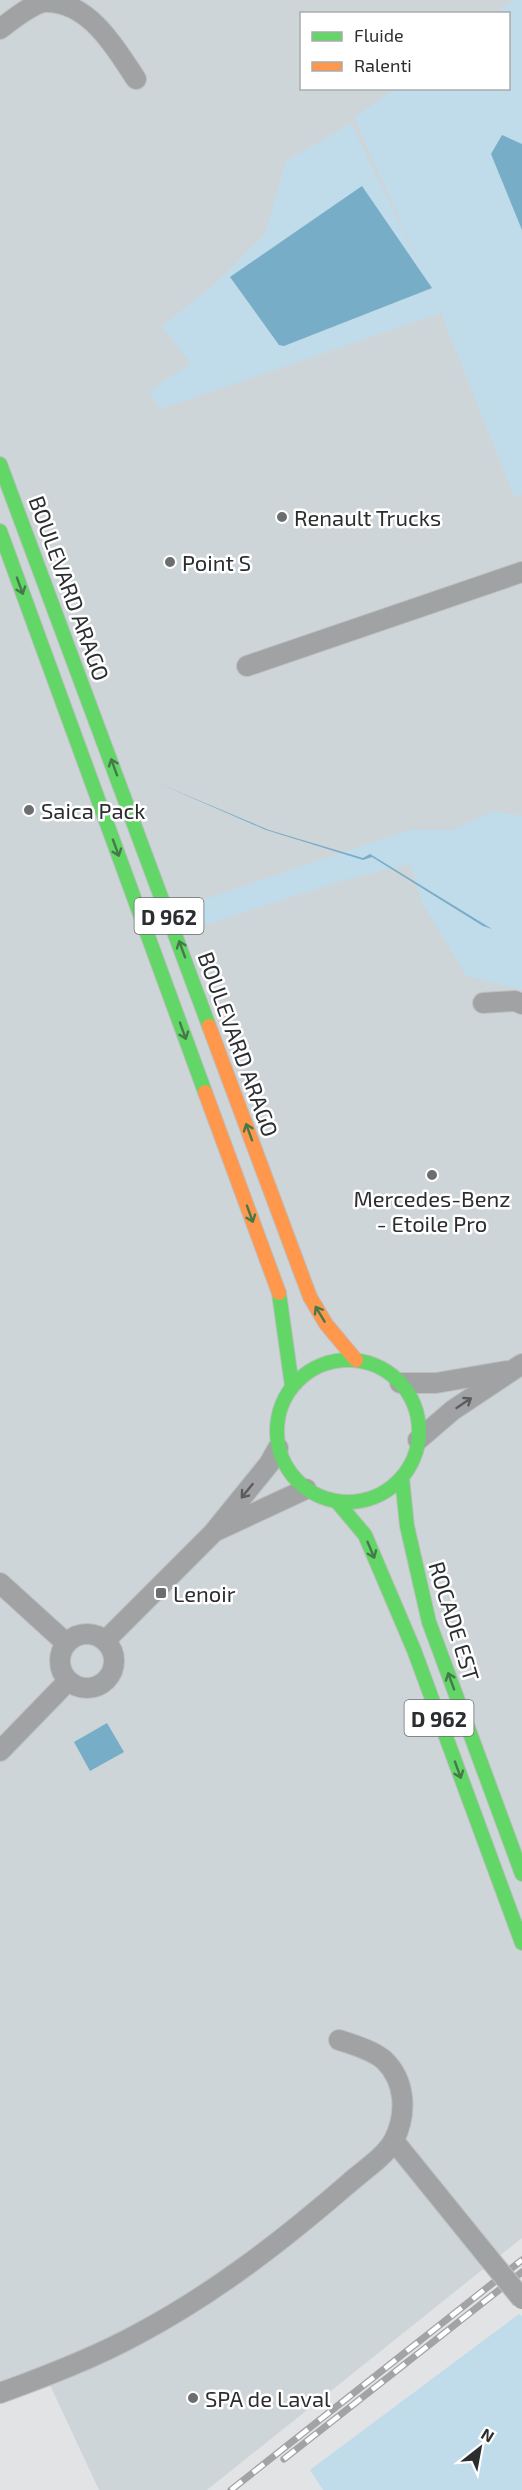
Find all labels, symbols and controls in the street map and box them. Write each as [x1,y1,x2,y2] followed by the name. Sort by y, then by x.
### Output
[300,12,510,90] legend
[354,24,404,46] text: Fluide
[354,54,412,76] text: Ralenti
[24,492,116,684] street label: BOULEVARD ARAGO
[294,504,441,530] place label: Renault Trucks
[275,510,289,524] marker: Renault Trucks
[182,549,251,575] place label: Point S
[163,555,177,569] marker: Point S
[15,576,26,595] one-way arrow
[108,758,119,776] one-way arrow
[41,797,146,823] place label: Saica Pack
[22,803,36,817] marker: Saica Pack
[111,838,122,857] one-way arrow
[134,898,204,934] road number: D 962
[175,941,186,959] one-way arrow
[193,948,285,1140] street label: BOULEVARD ARAGO
[178,1021,189,1040] one-way arrow
[243,1123,254,1142] one-way arrow
[425,1168,439,1182] marker: Mercedes-Benz - Etoile Pro
[354,1185,510,1236] place label: Mercedes-Benz - Etoile Pro
[245,1204,256,1223] one-way arrow
[314,1306,326,1323] one-way arrow
[455,1397,471,1409] one-way arrow
[240,1483,253,1499] one-way arrow
[366,1540,377,1559] one-way arrow
[424,1558,486,1684] street label: ROCADE EST
[173,1580,236,1606] place label: Lenoir
[154,1586,168,1600] marker: Lenoir
[444,1672,455,1691] one-way arrow
[404,1700,474,1736] road number: D 962
[454,1760,465,1779] one-way arrow
[205,2385,331,2411] place label: SPA de Laval
[186,2391,200,2405] marker: SPA de Laval
[450,2418,510,2478] north arrow
[478,2424,498,2446] text: N

